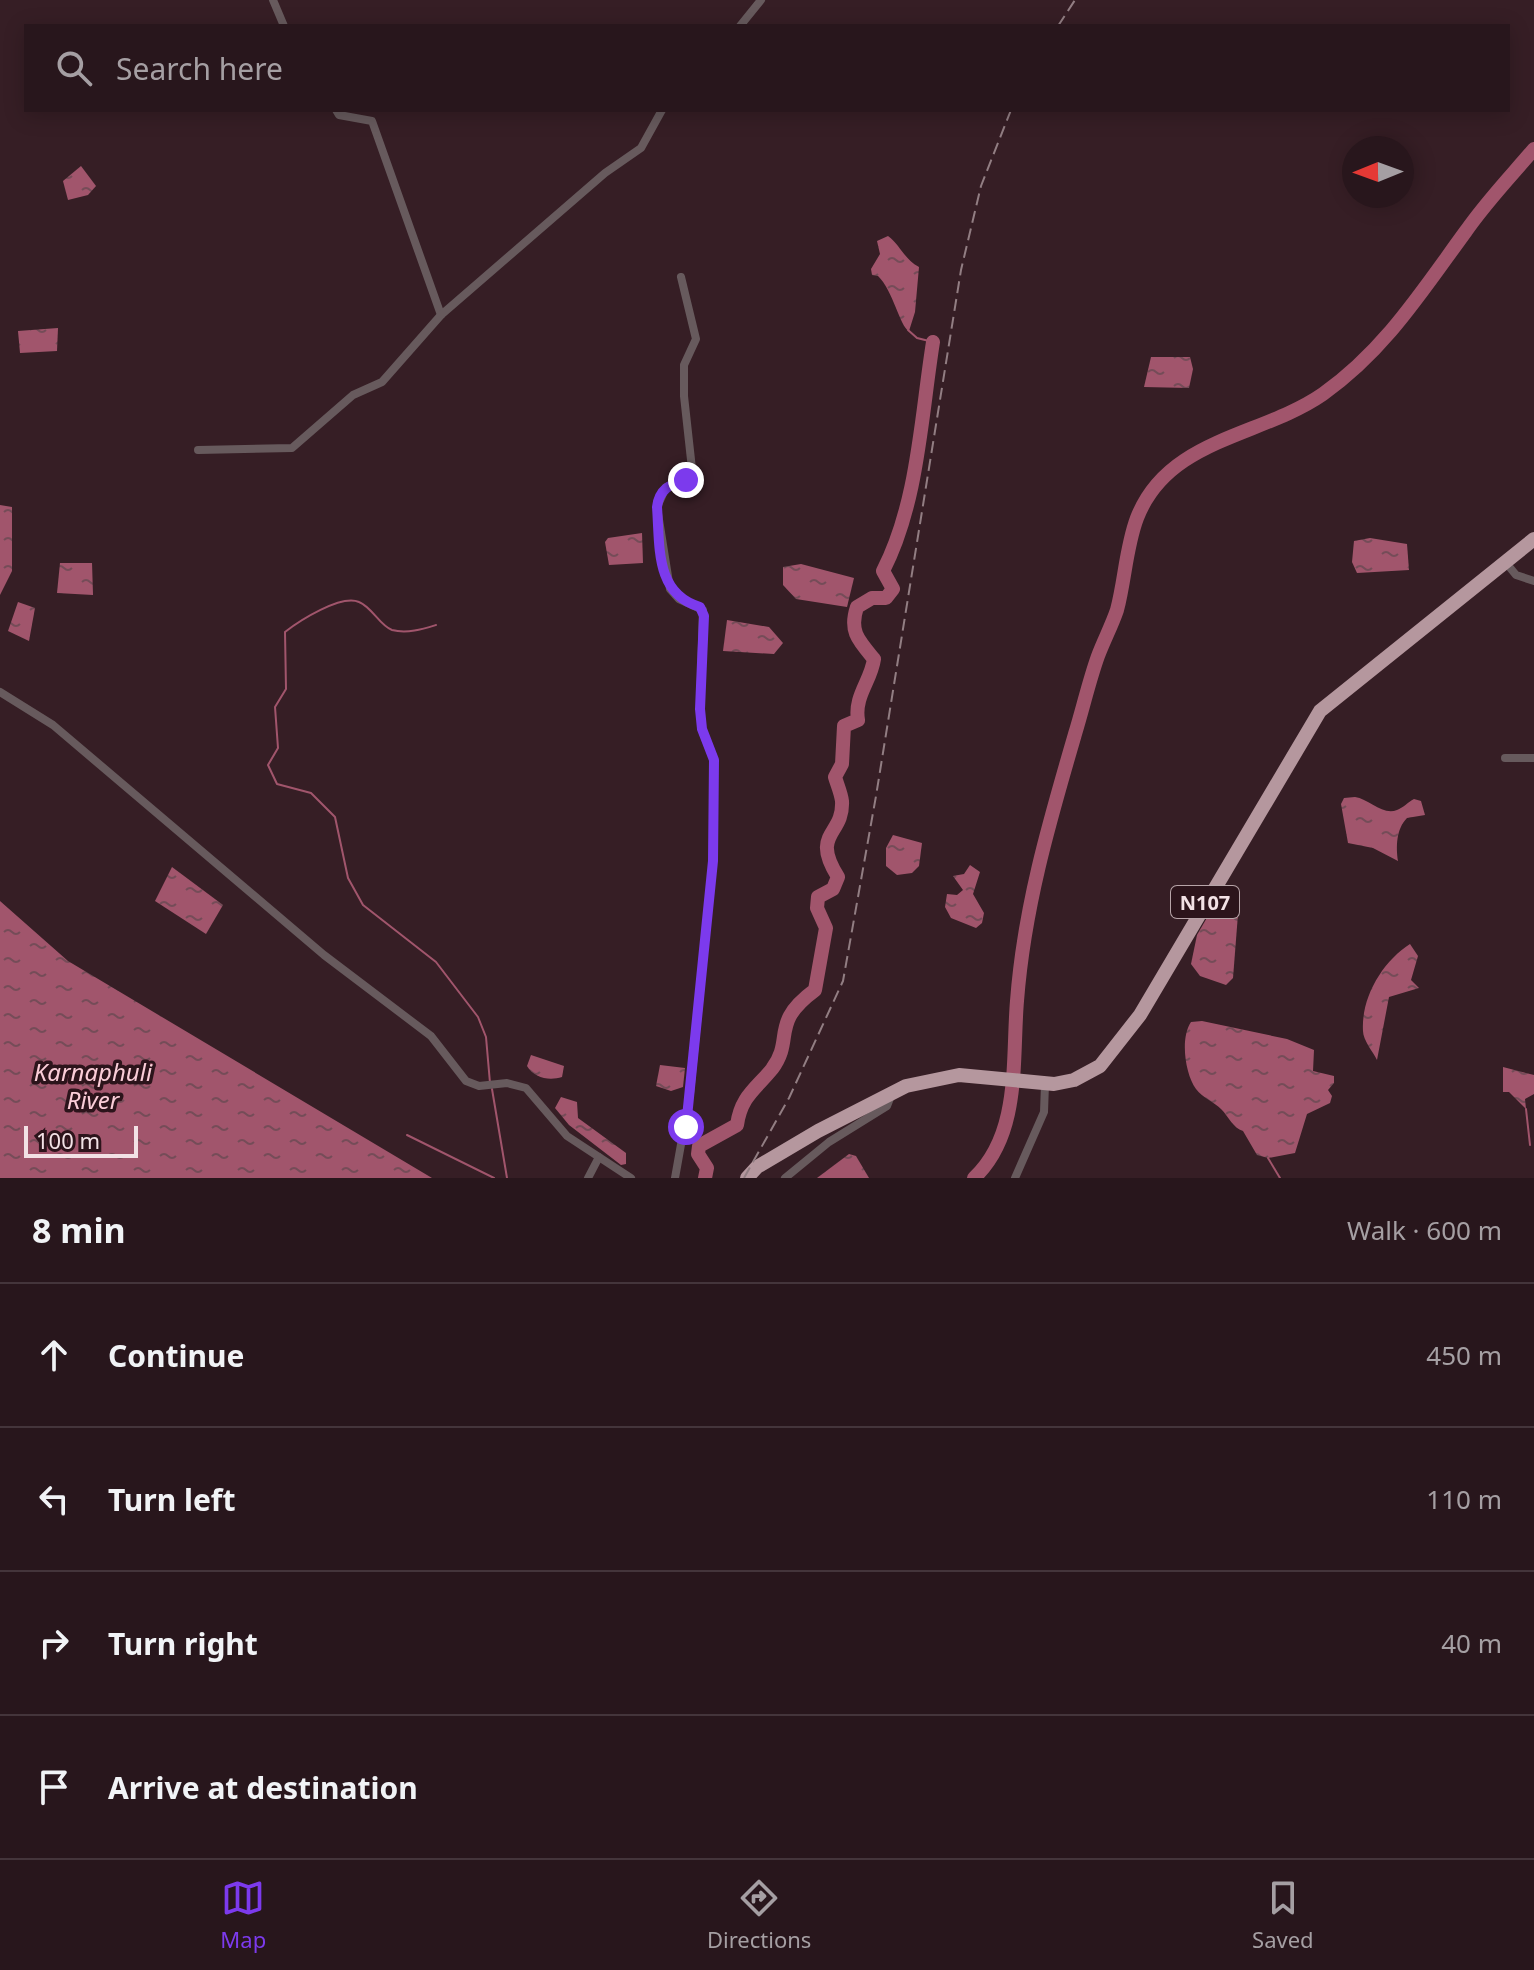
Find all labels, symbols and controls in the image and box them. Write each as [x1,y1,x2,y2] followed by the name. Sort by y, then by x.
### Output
[24,24,1510,112] search box
[52,46,96,90] icon: search
[116,48,283,89] text: Search here
[1342,136,1414,208] north arrow
[668,462,704,498] route end
[1171,886,1239,918] road number: N107
[34,1055,153,1116] water label: Karnaphuli River
[668,1109,704,1145] route start
[24,1122,138,1158] scale bar
[36,1125,100,1155] text: 100 m
[32,1207,126,1253] text: 8 min
[1347,1212,1502,1248] text: Walk · 600 m
[32,1333,76,1377] icon: ahead
[108,1335,244,1376] text: Continue
[1426,1337,1502,1373] text: 450 m
[32,1477,76,1521] icon: left
[108,1479,236,1520] text: Turn left
[1426,1481,1502,1517] text: 110 m
[32,1621,76,1665] icon: right
[108,1623,258,1664] text: Turn right
[1441,1625,1502,1661] text: 40 m
[32,1765,76,1809] icon: arrive
[108,1767,418,1808] text: Arrive at destination
[220,1876,266,1954] tab: Map
[707,1876,811,1954] tab: Directions
[1252,1876,1314,1954] tab: Saved

